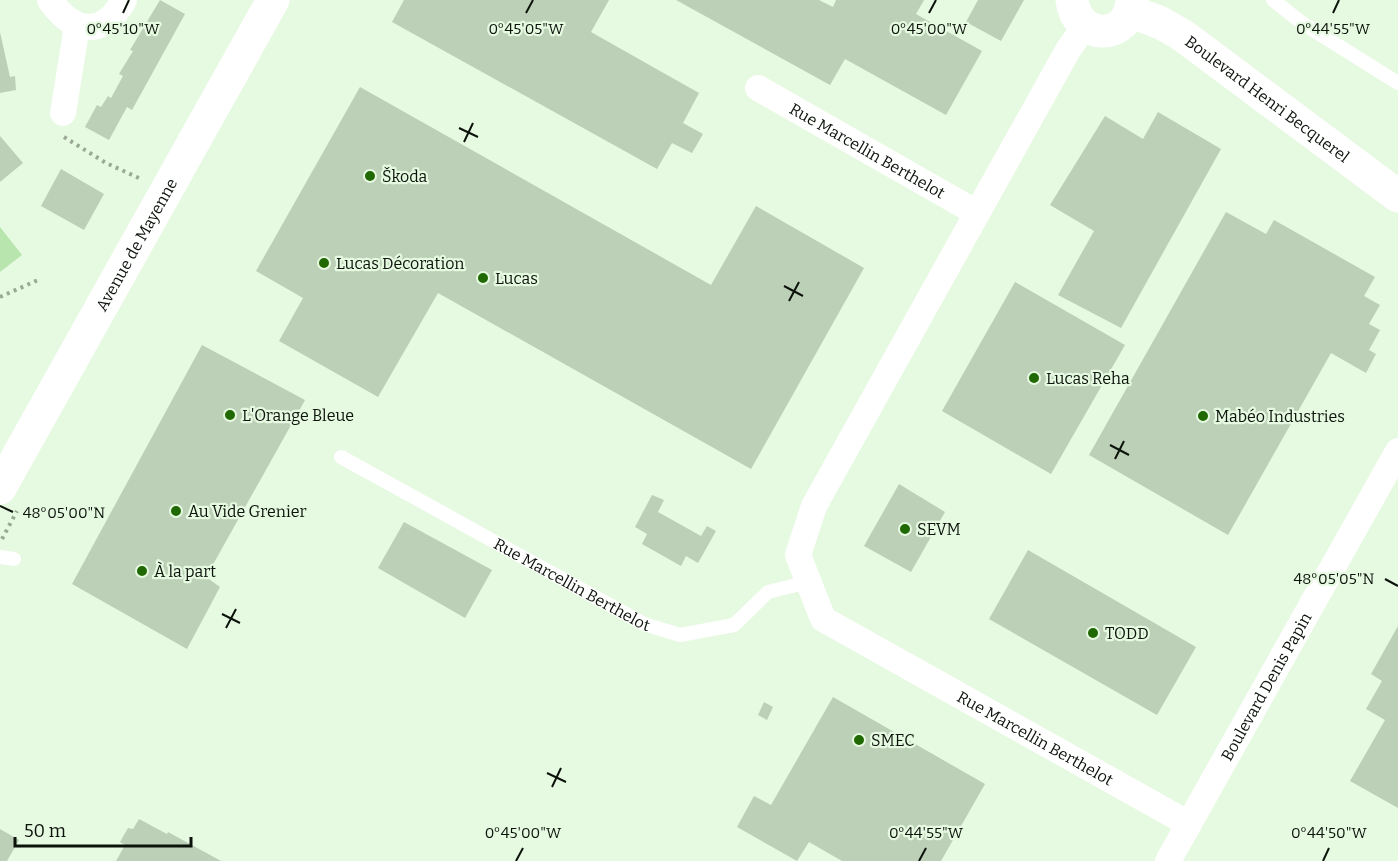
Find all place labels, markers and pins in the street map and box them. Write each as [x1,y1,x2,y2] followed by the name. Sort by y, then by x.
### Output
[382,166,428,186] place label: Škoda
[363,169,377,183] marker: Škoda
[336,254,464,273] place label: Lucas Décoration
[317,256,331,270] marker: Lucas Décoration
[495,269,538,288] place label: Lucas
[476,271,490,285] marker: Lucas
[1046,369,1130,388] place label: Lucas Reha
[1027,371,1041,385] marker: Lucas Reha
[242,406,354,425] place label: L'Orange Bleue
[1215,407,1345,426] place label: Mabéo Industries
[223,408,237,422] marker: L'Orange Bleue
[1196,409,1210,423] marker: Mabéo Industries
[188,502,307,521] place label: Au Vide Grenier
[169,504,183,518] marker: Au Vide Grenier
[917,520,961,539] place label: SEVM
[898,522,912,536] marker: SEVM
[154,561,216,581] place label: À la part
[135,564,149,578] marker: À la part
[1105,624,1149,643] place label: TODD
[1086,626,1100,640] marker: TODD
[871,731,915,750] place label: SMEC
[852,733,866,747] marker: SMEC

